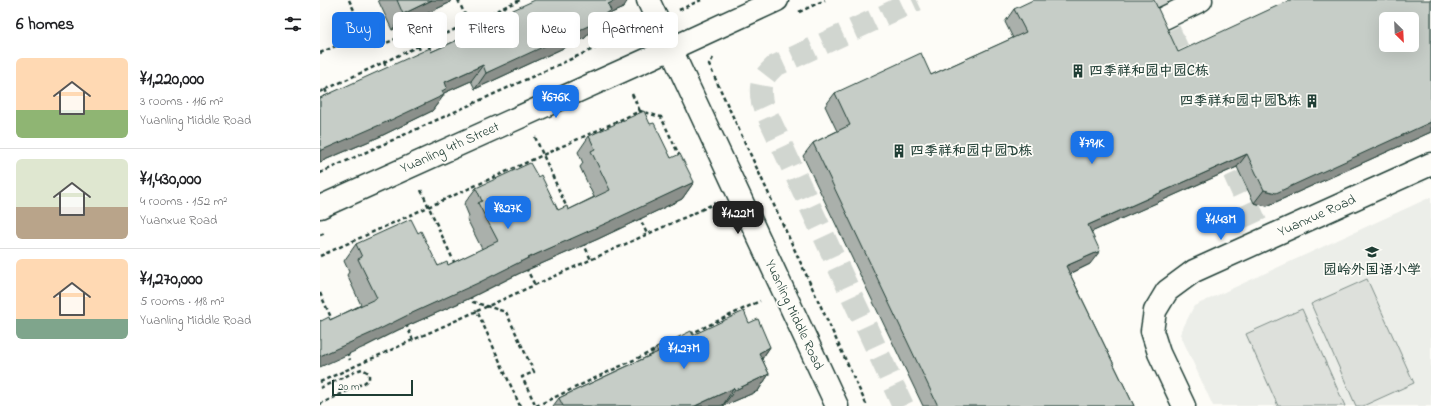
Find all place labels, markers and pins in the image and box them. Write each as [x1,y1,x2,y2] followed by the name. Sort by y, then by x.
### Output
[1089,61,1209,82] place label: 四季祥和园中园C栋
[1070,63,1086,79] building icon: 四季祥和园中园C栋
[528,85,584,119] pin: ¥676K
[1180,91,1301,112] place label: 四季祥和园中园B栋
[1304,93,1320,109] building icon: 四季祥和园中园B栋
[1064,131,1120,165] pin: ¥791K
[910,141,1032,162] place label: 四季祥和园中园D栋
[891,143,907,159] building icon: 四季祥和园中园D栋
[480,196,536,230] pin: ¥827K
[705,201,771,235] pin: ¥1.22M
[1188,207,1254,241] pin: ¥1.43M
[1364,244,1380,260] school or university icon: 园岭外国语小学
[1323,260,1421,281] place label: 园岭外国语小学
[651,336,717,370] pin: ¥1.27M

